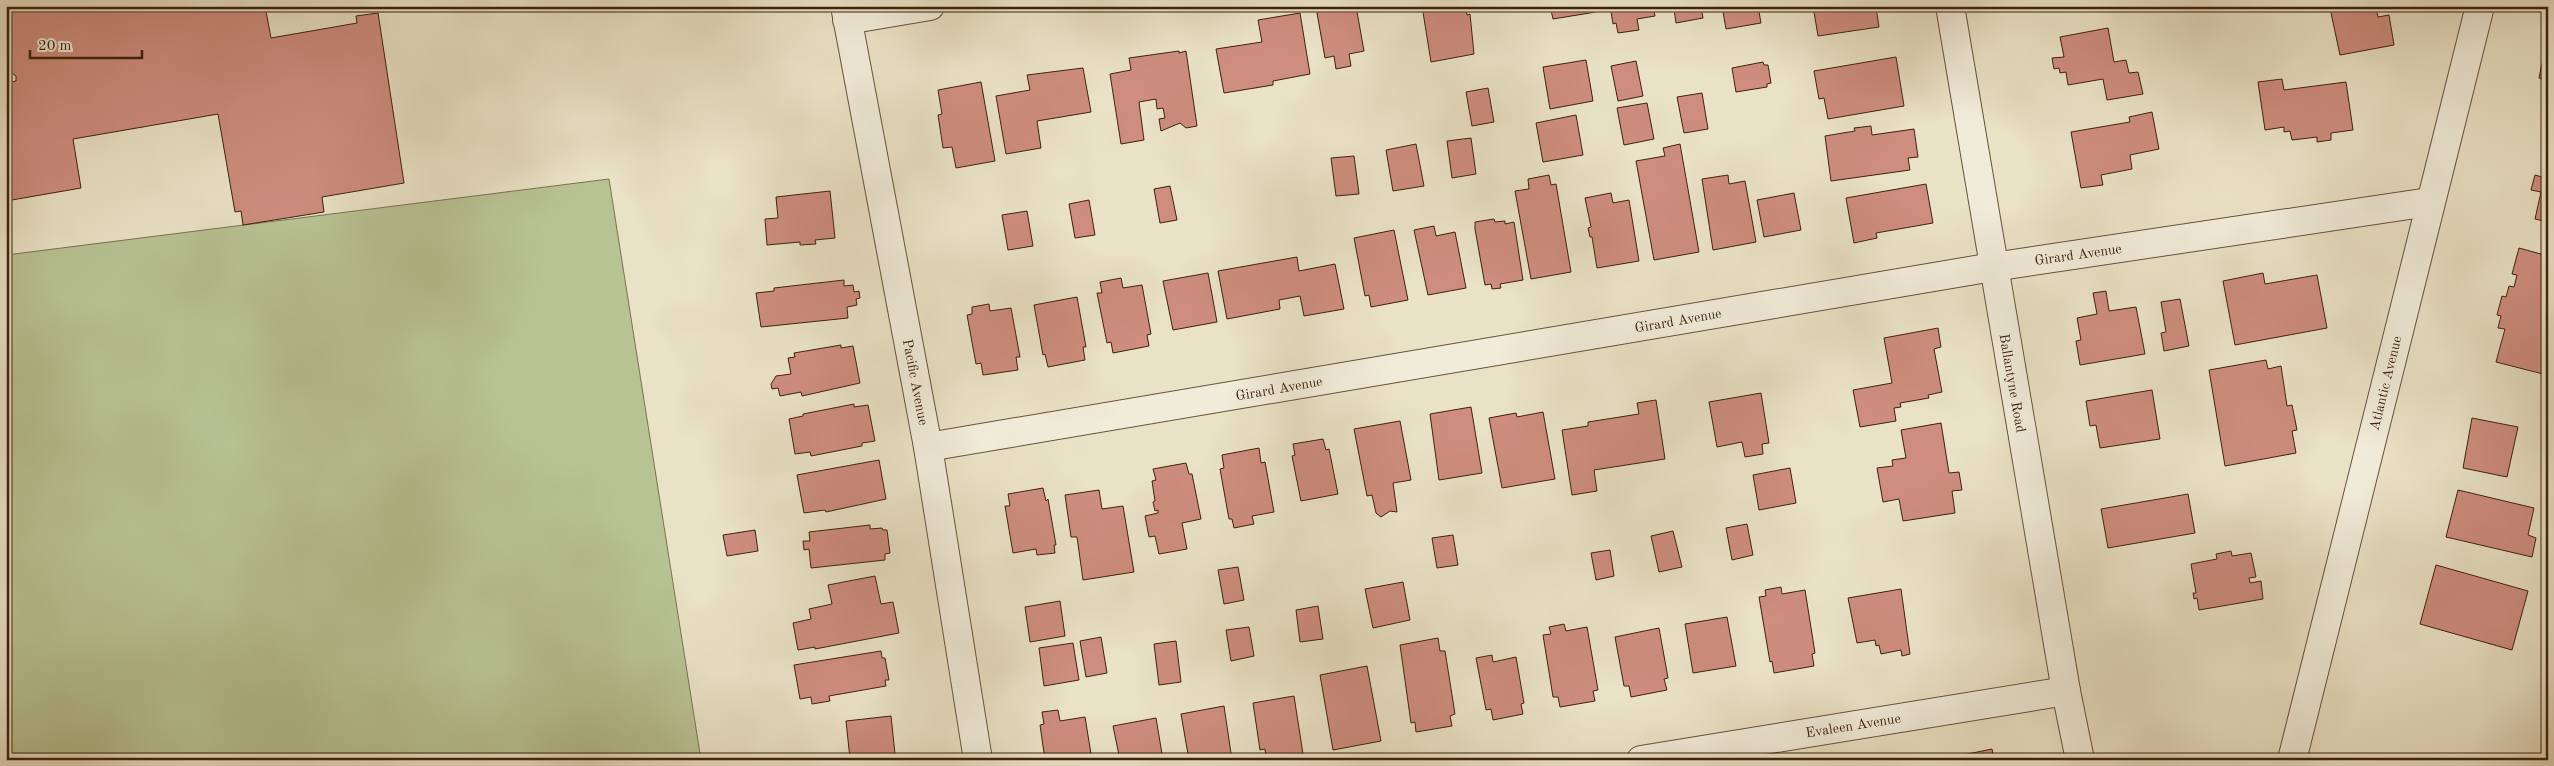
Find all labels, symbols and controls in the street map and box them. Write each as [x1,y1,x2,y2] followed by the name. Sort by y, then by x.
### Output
[30,28,142,60] scale bar
[38,39,72,54] text: 20 m
[2034,242,2123,268] street label: Girard Avenue
[1634,306,1723,336] street label: Girard Avenue
[1996,333,2028,434] street label: Ballantyne Road
[2367,334,2404,432] street label: Atlantic Avenue
[900,338,930,427] street label: Pacific Avenue
[1235,374,1324,404] street label: Girard Avenue
[1805,712,1902,740] street label: Evaleen Avenue

